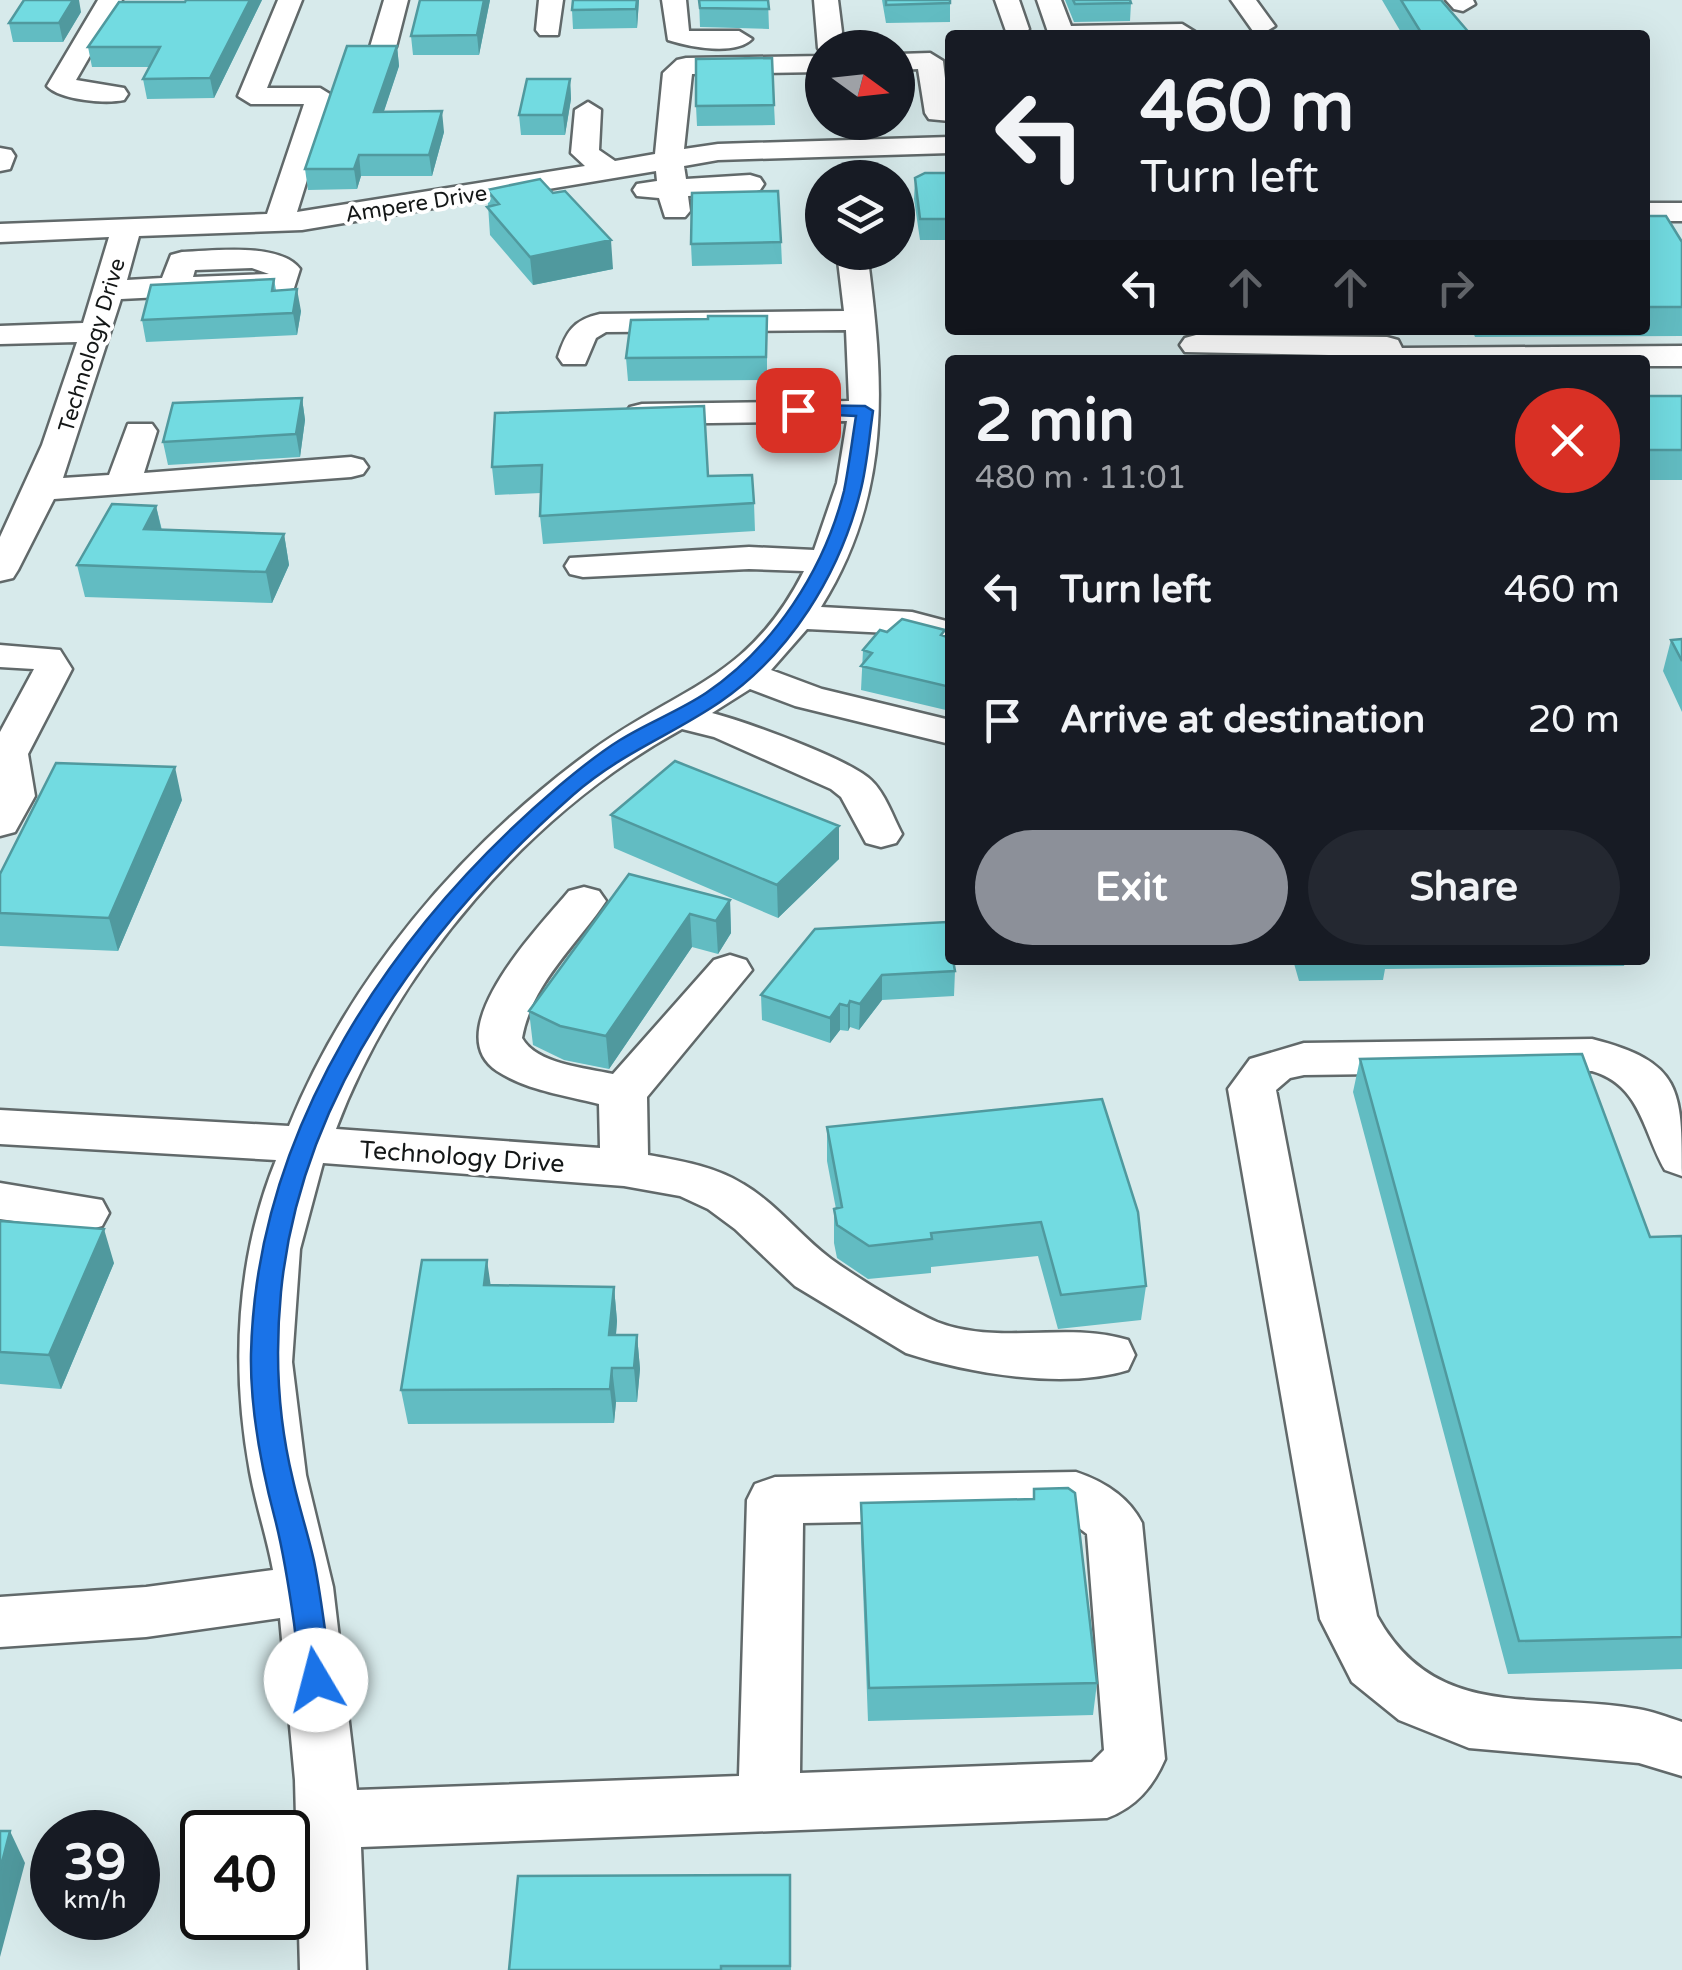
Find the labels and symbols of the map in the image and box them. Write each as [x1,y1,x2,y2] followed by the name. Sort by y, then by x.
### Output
[805,30,915,140] north arrow
[343,180,489,228] street label: Ampere Drive
[53,255,131,436] street label: Technology Drive
[756,368,841,453] pin
[358,1135,565,1179] street label: Technology Drive
[264,1628,368,1732] position arrow
[180,1810,310,1940] speed limit sign: 40

